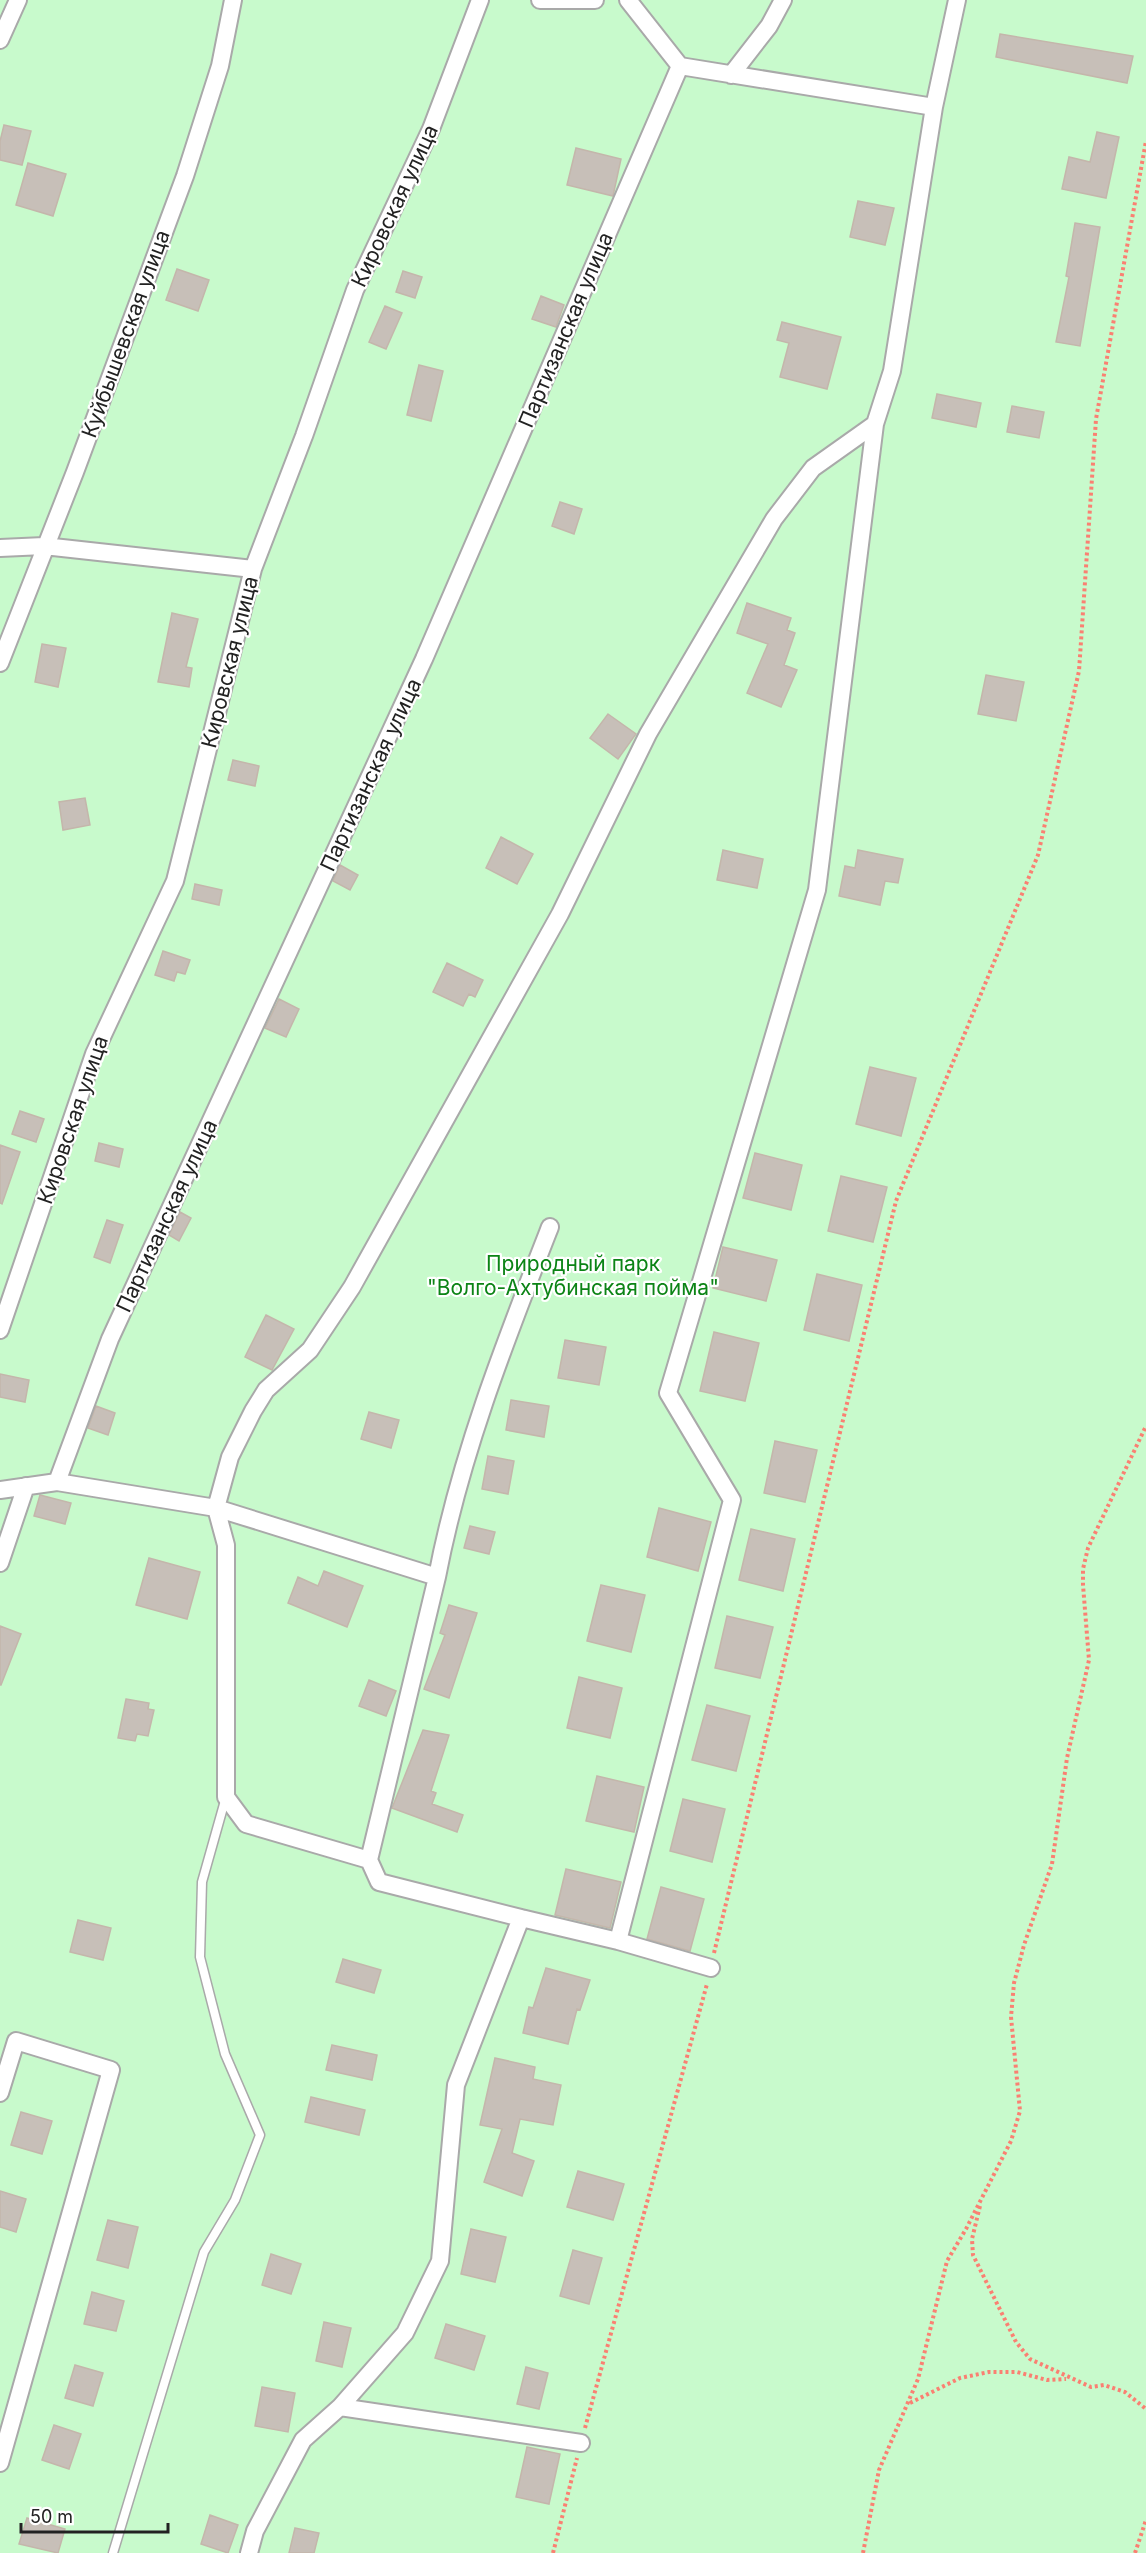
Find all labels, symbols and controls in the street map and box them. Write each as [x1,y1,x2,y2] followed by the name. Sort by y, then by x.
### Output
[346,121,443,291] street label: Кировская улица
[76,227,175,441] street label: Куйбышевская улица
[513,228,618,431] street label: Партизанская улица
[196,573,263,750] street label: Кировская улица
[315,674,426,875] street label: Партизанская улица
[32,1032,113,1207] street label: Кировская улица
[111,1115,222,1316] street label: Партизанская улица
[427,1251,719,1300] park label: Природный парк "Волго-Ахтубинская пойма"
[21,2496,168,2534] scale bar
[30,2506,73,2527] text: 50 m

